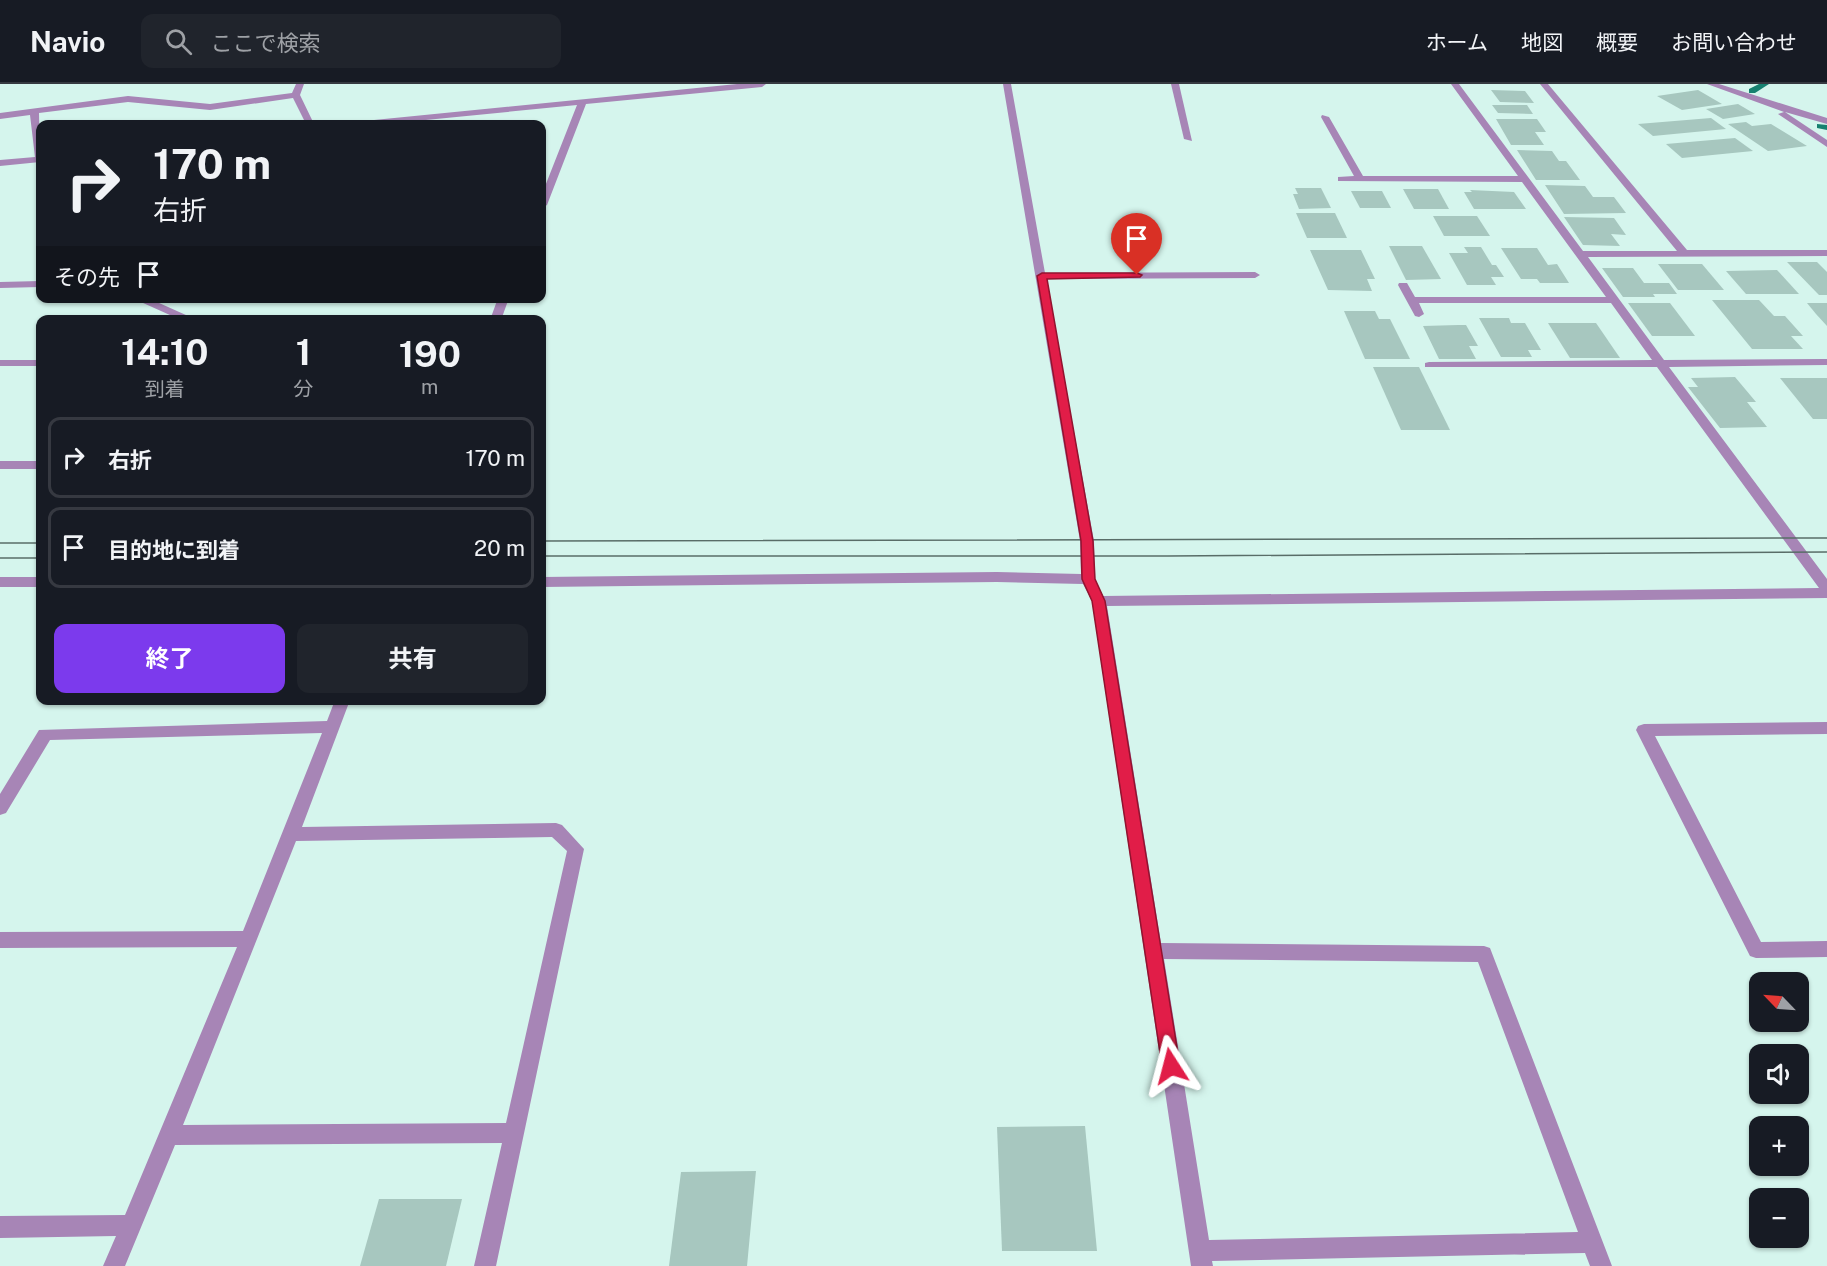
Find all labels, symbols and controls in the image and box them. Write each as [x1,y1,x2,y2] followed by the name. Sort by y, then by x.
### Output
[141,14,561,68] search box
[30,25,105,58] text: Navio
[162,25,195,58] icon: search
[210,30,320,56] text: ここで検索
[1426,30,1488,55] text: ホーム
[1521,30,1563,55] text: 地図
[1596,30,1638,55] text: 概要
[1671,30,1797,55] text: お問い合わせ
[153,139,271,188] text: 170 m
[54,144,132,222] icon: right
[153,194,207,226] text: 右折
[1111,213,1162,275] pin
[1120,222,1153,255] icon: arrive
[132,258,165,291] icon: arrive
[54,264,120,290] text: その先
[121,331,208,373] text: 14:10
[296,331,311,373] text: 1
[399,333,461,375] text: 190
[421,375,438,399] text: m
[145,377,185,401] text: 到着
[294,377,314,401] text: 分
[57,441,90,474] icon: right
[465,445,525,471] text: 170 m
[108,447,152,473] text: 右折
[57,531,90,564] icon: arrive
[474,535,525,561] text: 20 m
[108,537,240,563] text: 目的地に到着
[54,624,285,693] button: 終了
[297,624,528,693] button: 共有
[1749,972,1809,1032] north arrow
[1749,972,1809,1248] map controls
[1139,1034,1203,1098] position arrow
[1749,1044,1809,1104] button: sound
[1749,1116,1809,1176] button: +
[1749,1188,1809,1248] button: −

